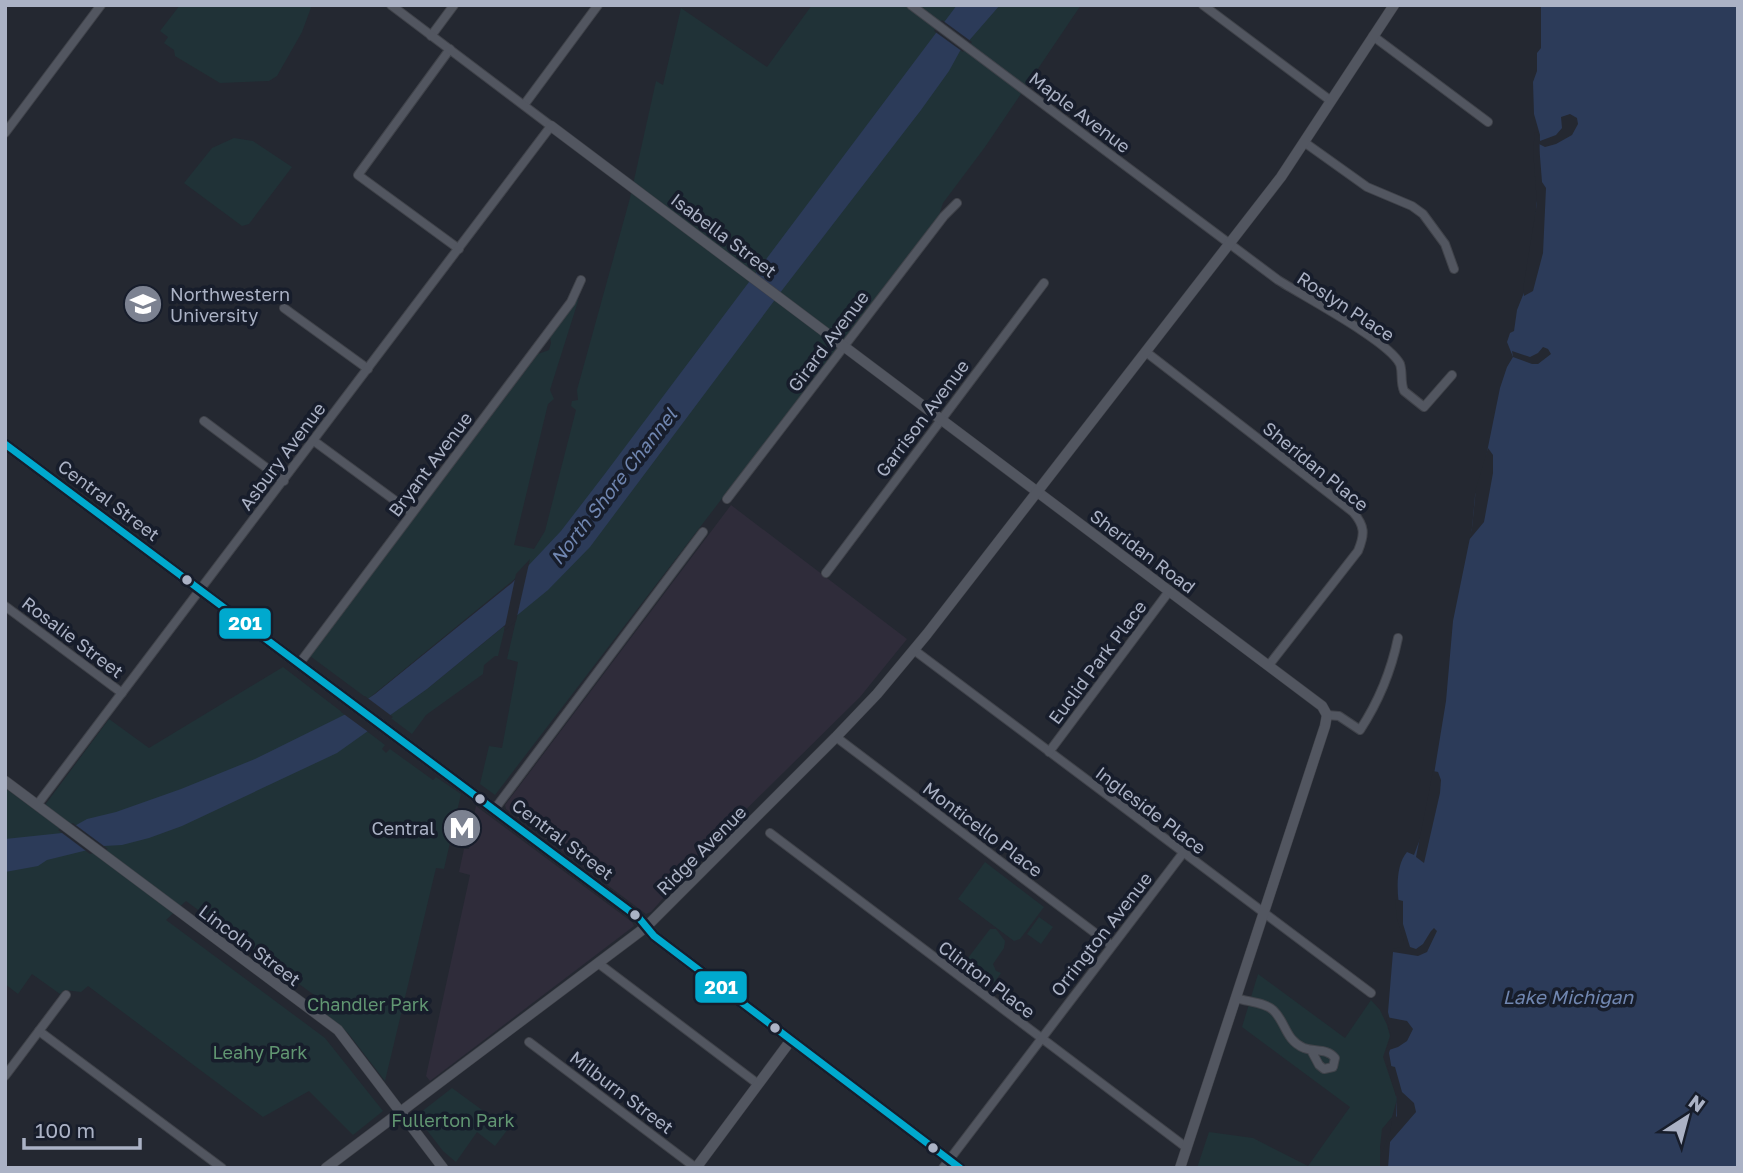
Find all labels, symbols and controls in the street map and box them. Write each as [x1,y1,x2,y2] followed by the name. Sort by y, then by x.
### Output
[1025,67,1135,157] street label: Maple Avenue
[667,188,781,282] street label: Isabella Street
[1293,266,1399,346] street label: Roslyn Place
[122,283,164,325] school or university icon: Northwestern University
[170,283,290,326] place label: Northwestern University
[783,286,873,396] street label: Girard Avenue
[871,355,973,481] street label: Garrison Avenue
[234,398,330,514] street label: Asbury Avenue
[545,403,682,569] water label: North Shore Channel
[383,407,477,521] street label: Bryant Avenue
[1259,417,1373,515] street label: Sheridan Place
[54,455,164,545] street label: Central Street
[1086,504,1200,598] street label: Sheridan Road
[180,573,194,587] unlabelled marker
[18,592,128,682] street label: Rosalie Street
[1043,596,1151,728] street label: Euclid Park Place
[218,607,272,640] line badge: 201
[228,611,262,634] text: 201
[1092,761,1210,859] street label: Ingleside Place
[919,777,1047,881] street label: Monticello Place
[473,792,487,806] unlabelled marker
[508,794,618,884] street label: Central Street
[652,801,750,899] street label: Ridge Avenue
[441,807,483,849] metro station icon: Central
[371,817,435,839] place label: Central
[1046,868,1156,1000] street label: Orrington Avenue
[195,900,305,990] street label: Lincoln Street
[628,908,642,922] unlabelled marker
[934,936,1040,1022] street label: Clinton Place
[694,970,748,1004] line badge: 201
[704,975,738,998] text: 201
[1503,985,1635,1008] water label: Lake Michigan
[307,993,429,1015] park label: Chandler Park
[768,1021,782,1035] unlabelled marker
[213,1041,307,1063] park label: Leahy Park
[566,1046,678,1138] street label: Milburn Street
[1652,1082,1722,1152] north arrow
[1685,1089,1710,1116] text: N
[24,1106,140,1150] scale bar
[391,1109,515,1131] park label: Fullerton Park
[35,1117,95,1143] text: 100 m
[926,1141,940,1155] unlabelled marker

